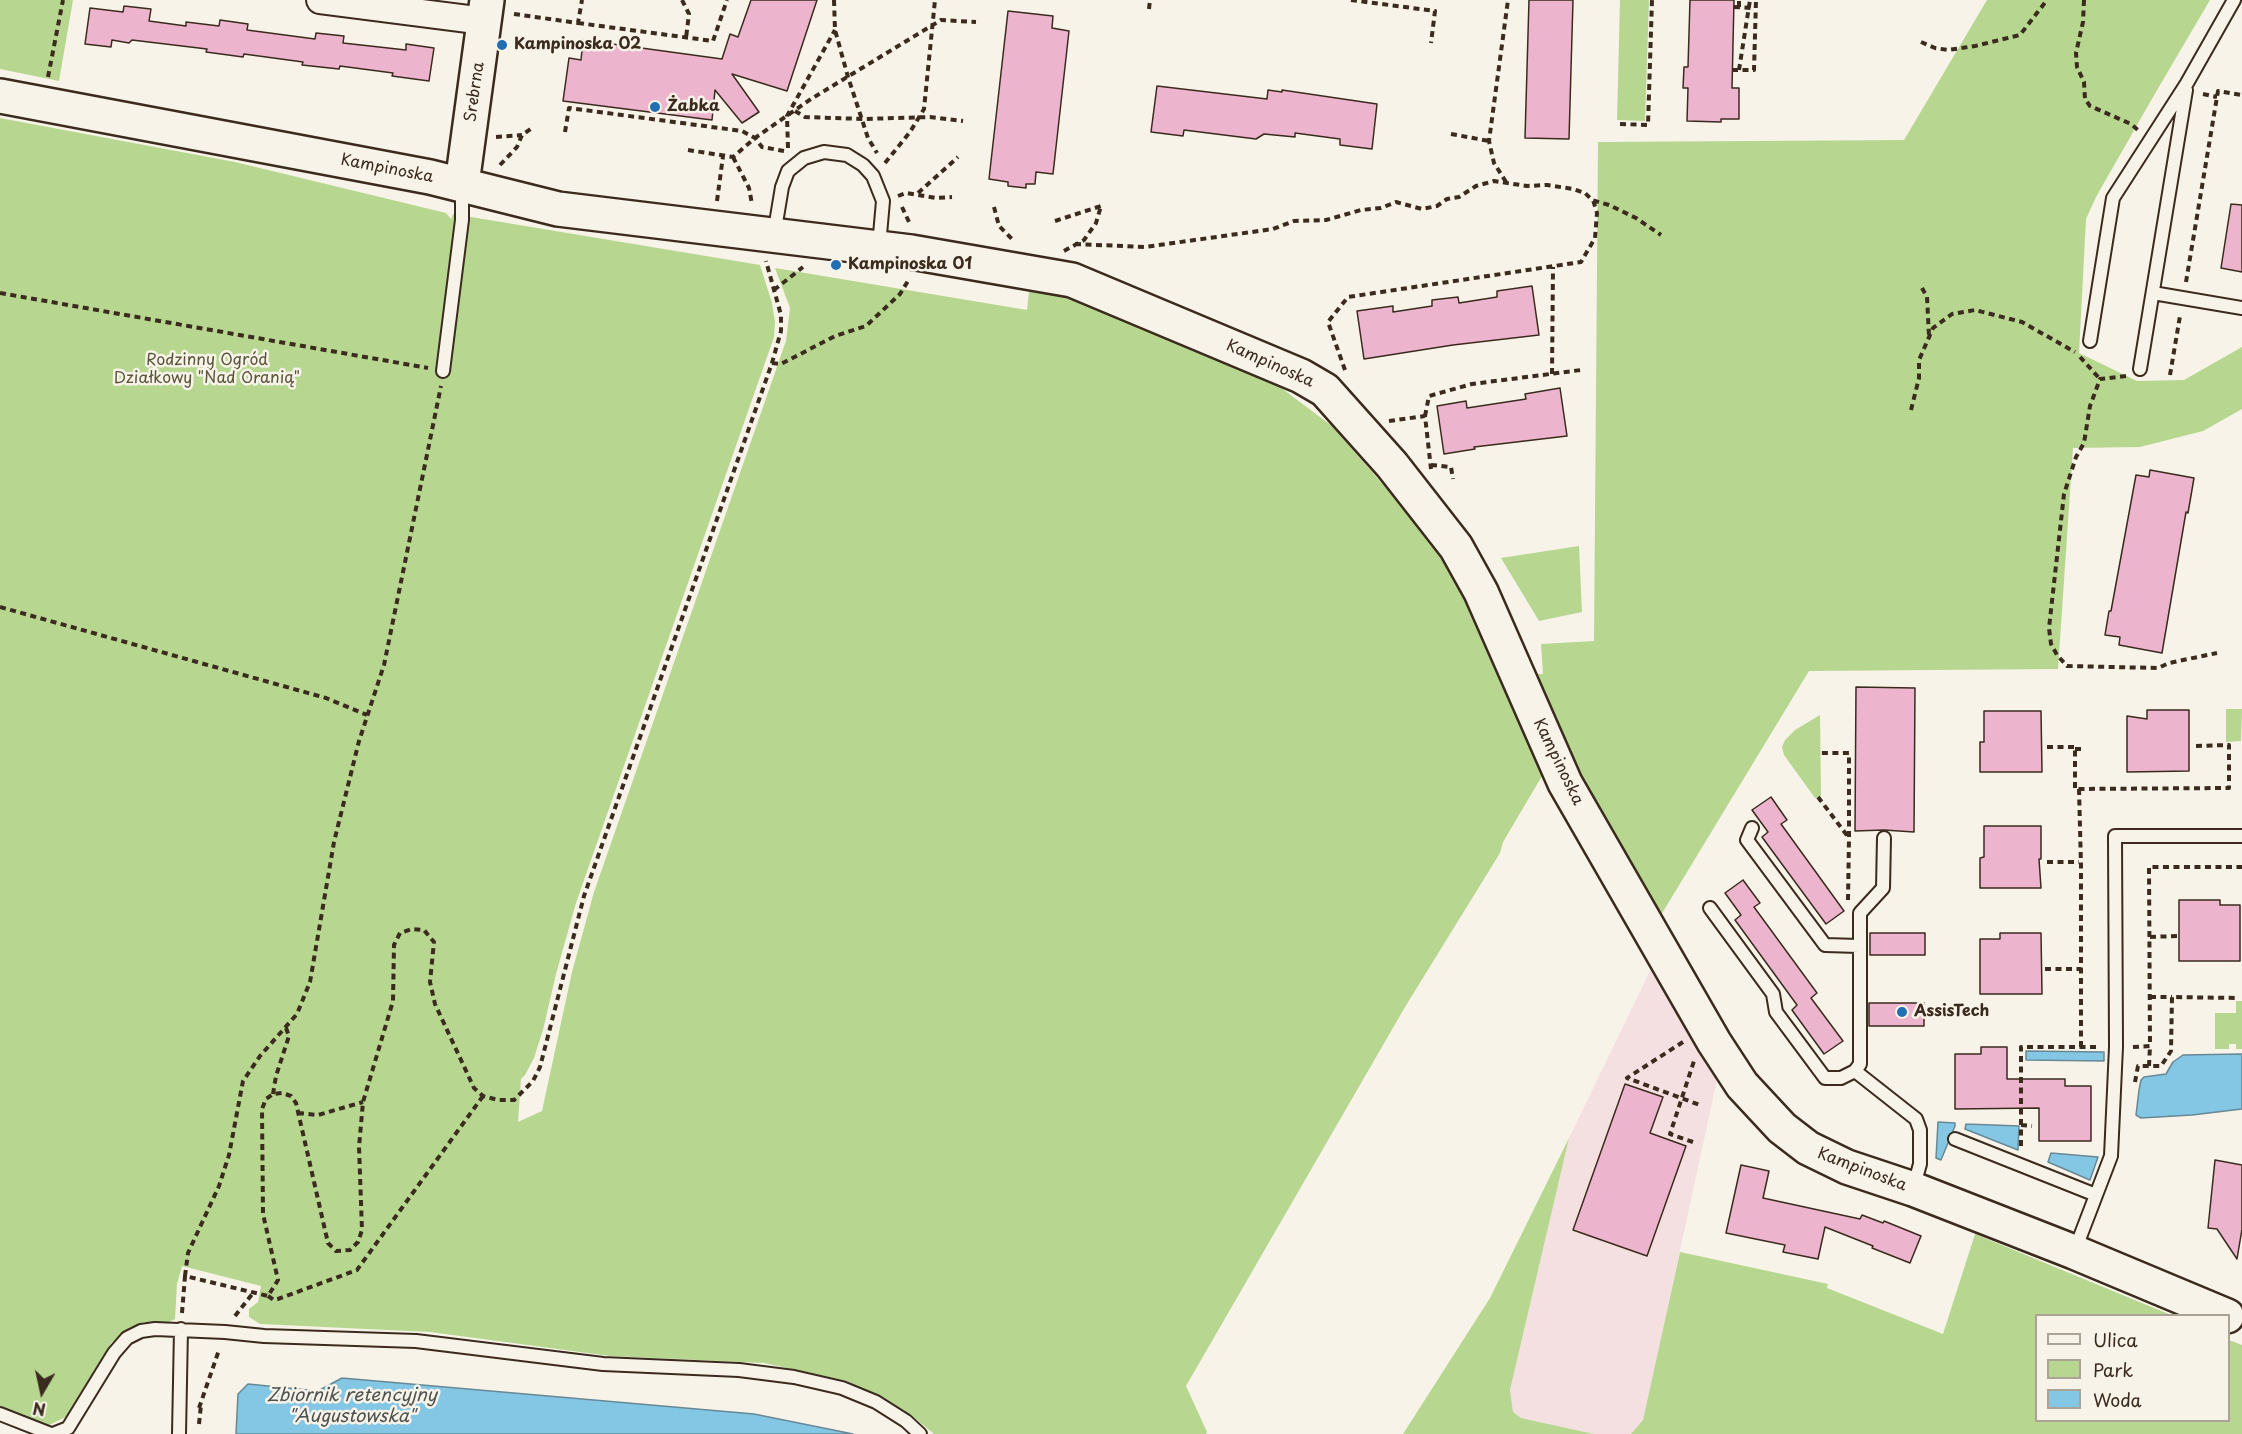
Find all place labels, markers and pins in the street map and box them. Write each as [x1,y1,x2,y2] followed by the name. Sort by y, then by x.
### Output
[514,35,641,55] place label: Kampinoska 02
[495,38,509,52] marker: Kampinoska 02
[667,97,720,117] place label: Żabka
[648,100,662,114] marker: Żabka
[848,255,972,275] place label: Kampinoska 01
[829,258,843,272] marker: Kampinoska 01
[1914,1002,1989,1022] place label: AssisTech
[1895,1005,1909,1019] marker: AssisTech

